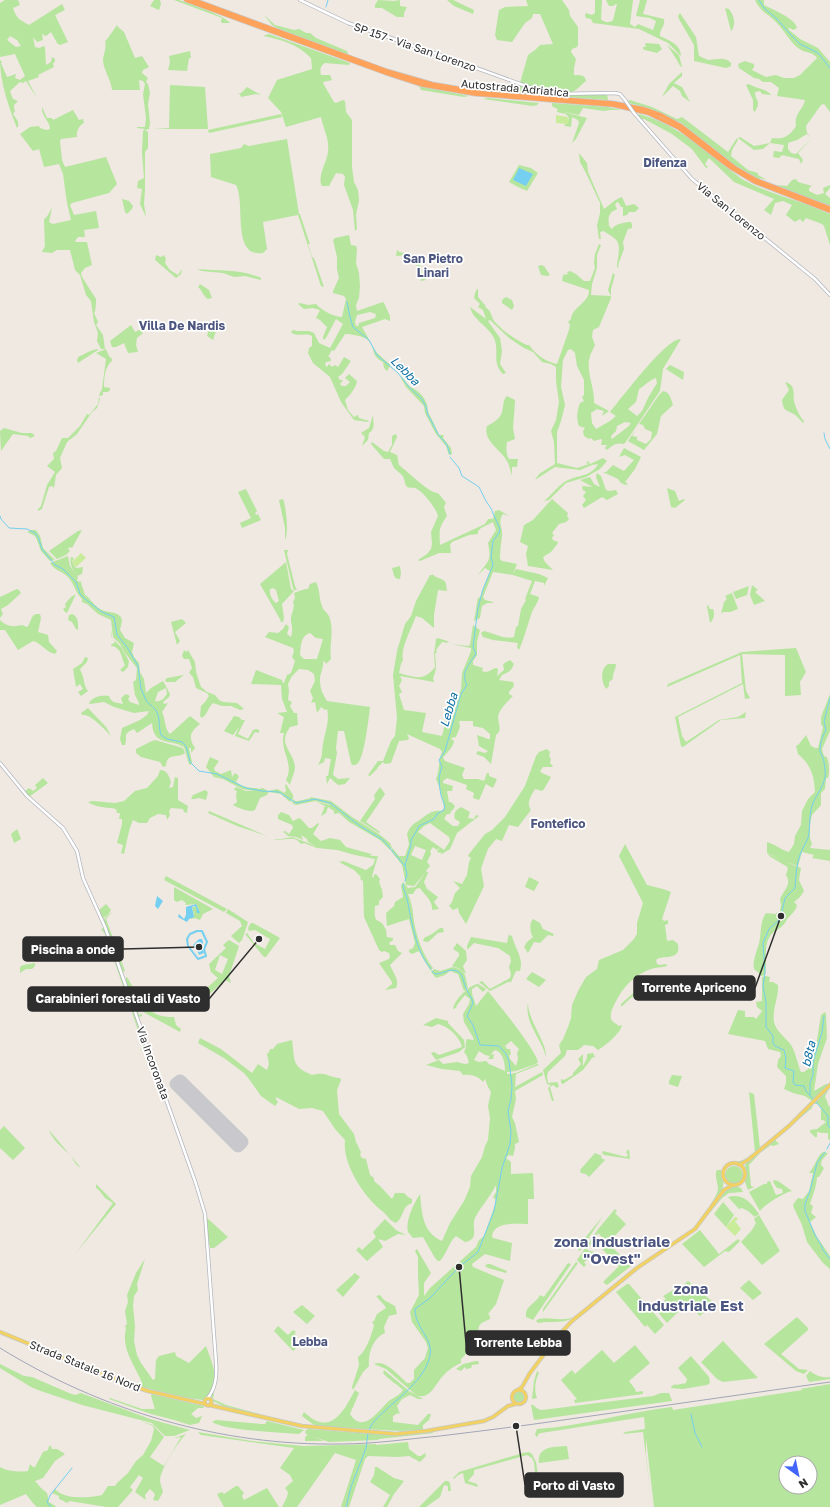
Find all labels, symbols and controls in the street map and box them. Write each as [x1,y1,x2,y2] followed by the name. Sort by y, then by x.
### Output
[352,19,478,74] street label: SP 157 - Via San Lorenzo
[461,76,569,99] street label: Autostrada Adriatica
[643,155,687,170] district label: Difenza
[694,179,768,242] street label: Via San Lorenzo
[403,251,463,280] district label: San Pietro Linari
[139,318,225,333] district label: Villa De Nardis
[388,353,424,389] water label: Lebba
[436,690,461,729] water label: Lebba
[530,816,586,831] district label: Fontefico
[23,937,123,961] callout: Piscina a onde
[31,942,115,957] text: Piscina a onde
[634,976,755,1000] callout: Torrente Apriceno
[642,980,746,995] text: Torrente Apriceno
[28,987,209,1011] callout: Carabinieri forestali di Vasto
[35,991,201,1006] text: Carabinieri forestali di Vasto
[134,1025,173,1101] street label: Via Incoronata
[798,1038,819,1068] water label: b8ta
[554,1232,670,1267] district label: zona industriale "Ovest"
[638,1279,744,1314] district label: zona industriale Est
[466,1331,570,1355] callout: Torrente Lebba
[292,1334,328,1349] district label: Lebba
[474,1335,562,1350] text: Torrente Lebba
[28,1337,143,1394] street label: Strada Statale 16 Nord
[778,1455,818,1495] north arrow
[525,1473,623,1497] callout: Porto di Vasto
[797,1476,811,1492] text: N
[533,1478,615,1493] text: Porto di Vasto

